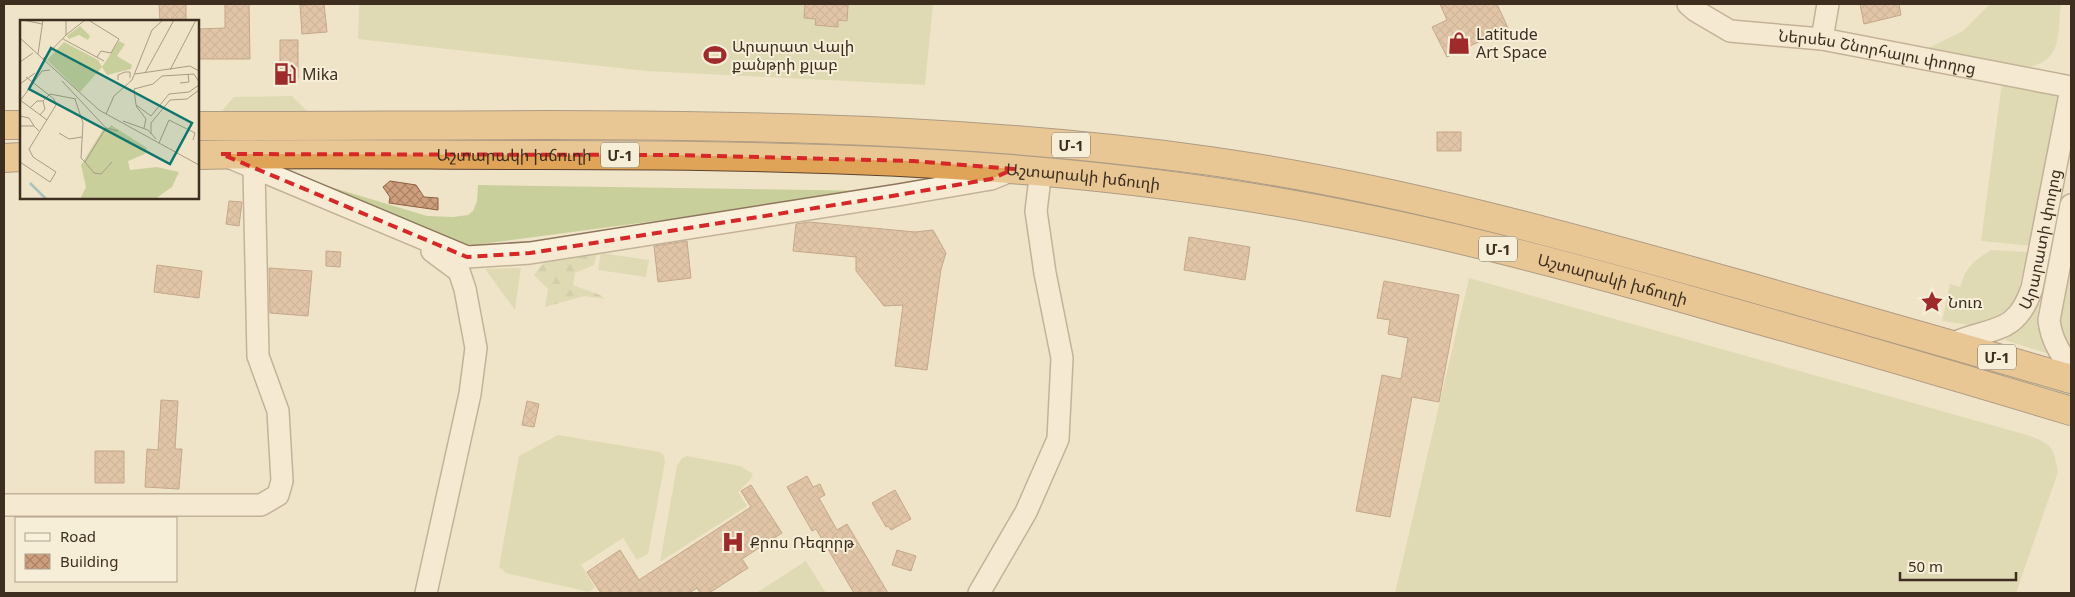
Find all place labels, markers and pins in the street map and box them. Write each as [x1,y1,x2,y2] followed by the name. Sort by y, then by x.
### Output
[1476,23,1547,63] place label: Latitude Art Space
[1446,30,1472,56] shop icon: Latitude Art Space
[732,35,854,75] place label: Արարատ Վալի քանթրի քլաբ
[702,42,728,68] sports icon: Արարատ Վալի քանթրի քլաբ
[272,61,298,87] fuel station icon: Mika
[302,63,338,85] place label: Mika
[1919,289,1945,315] place icon: Նուռ
[1948,291,1983,313] place label: Նուռ
[720,529,746,555] hospital icon: Քրոս Ռեզորթ
[750,531,854,553] place label: Քրոս Ռեզորթ

